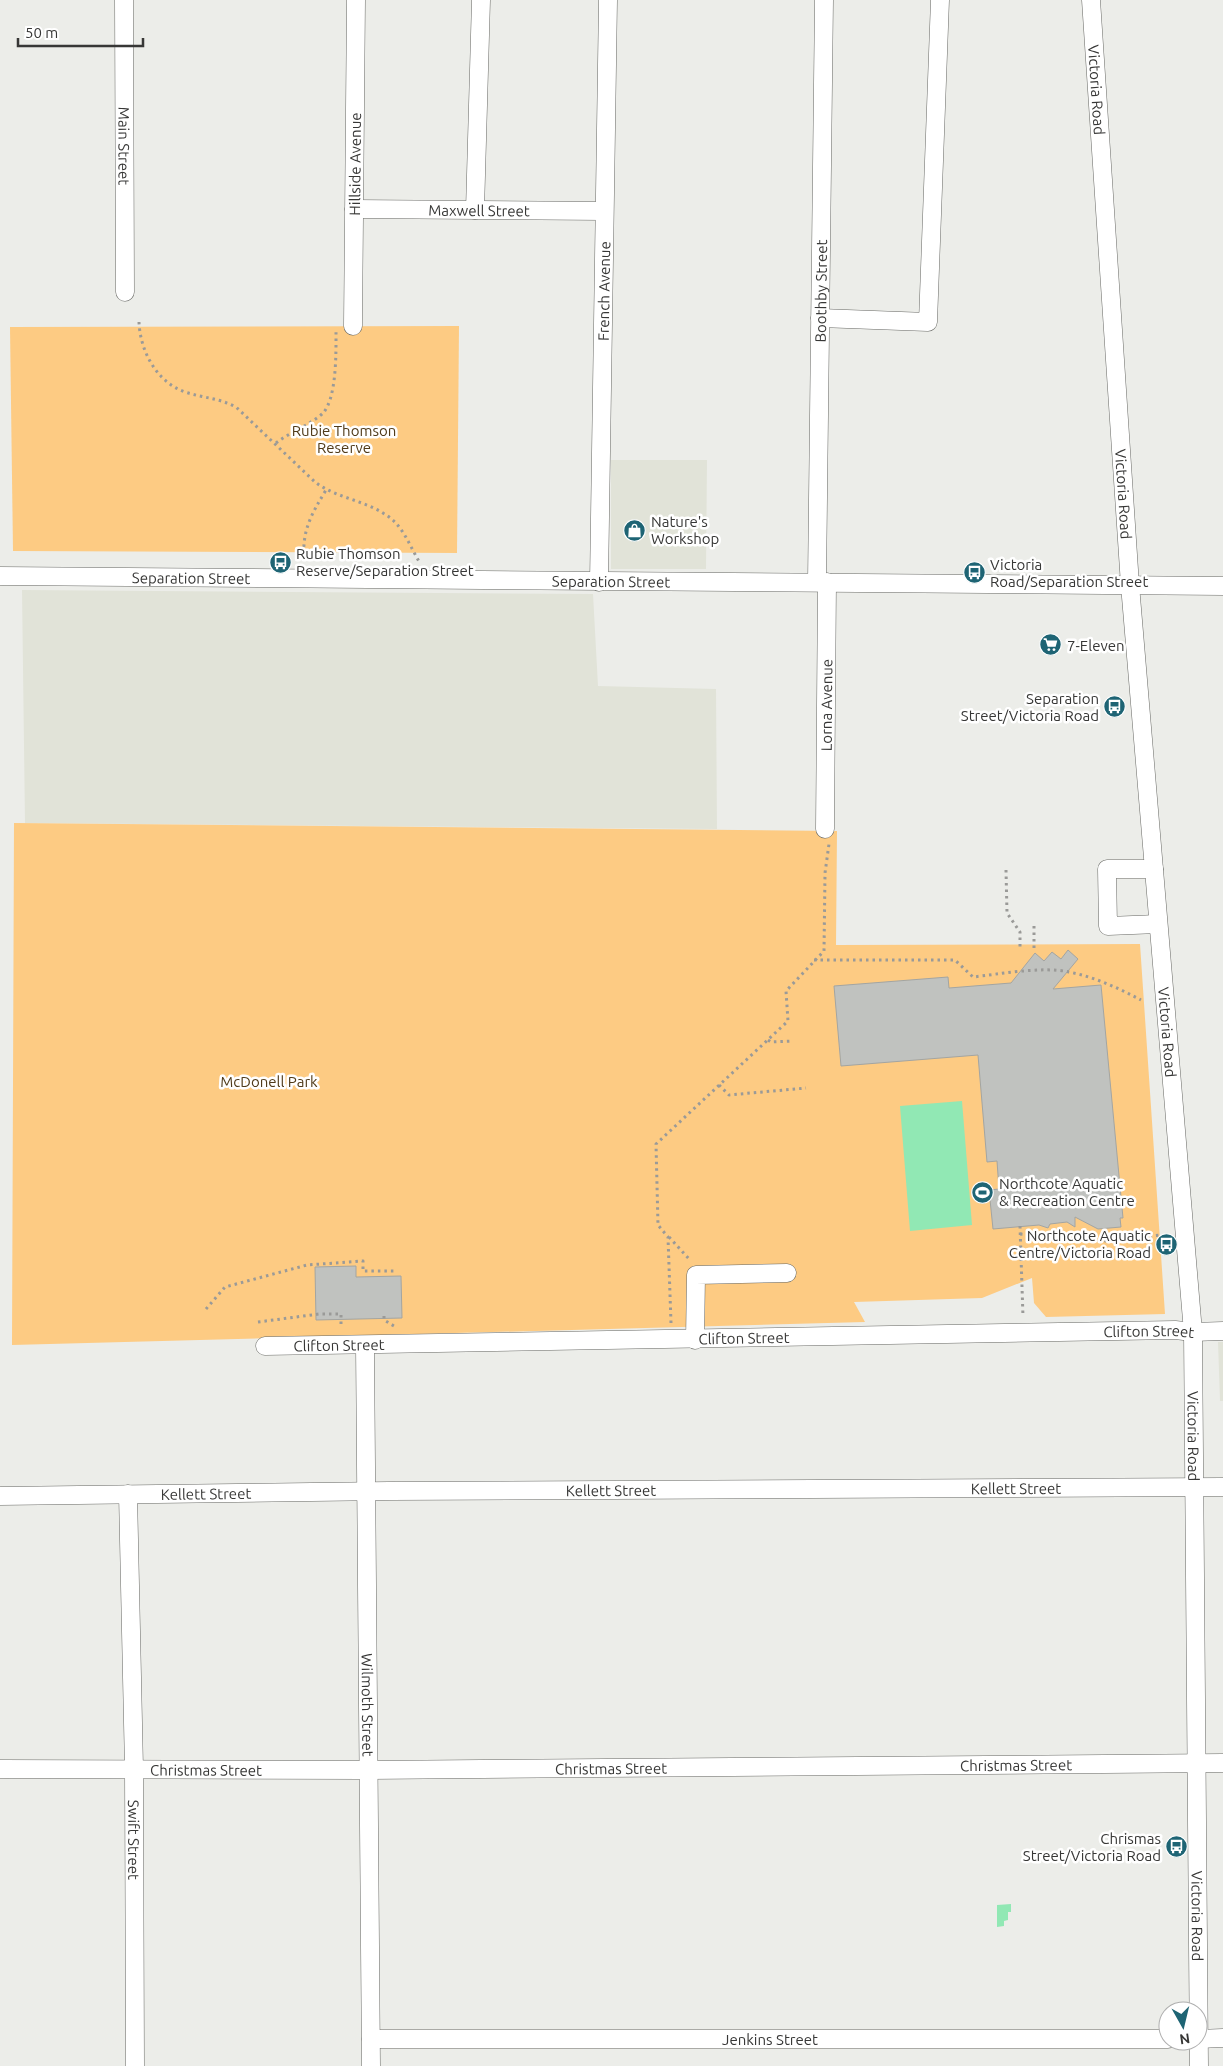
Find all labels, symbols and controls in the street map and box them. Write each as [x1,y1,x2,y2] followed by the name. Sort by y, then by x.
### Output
[18,15,142,47] scale bar
[25,24,58,41] text: 50 m
[1085,44,1108,135] street label: Victoria Road
[116,107,133,185] street label: Main Street
[346,112,363,216] street label: Hillside Avenue
[428,201,530,219] street label: Maxwell Street
[811,239,830,343] street label: Boothby Street
[594,241,613,341] street label: French Avenue
[292,422,396,456] park label: Rubie Thomson Reserve
[1112,448,1135,540] street label: Victoria Road
[651,513,719,547] place label: Nature's Workshop
[623,518,647,542] shop icon: Nature's Workshop
[296,545,474,579] place label: Rubie Thomson Reserve/Separation Street
[268,550,292,574] bus stop icon: Rubie Thomson Reserve/Separation Street
[990,556,1148,590] place label: Victoria Road/Separation Street
[962,561,986,585] bus stop icon: Victoria Road/Separation Street
[132,569,250,587] street label: Separation Street
[552,572,670,590] street label: Separation Street
[1039,633,1063,657] supermarket icon: 7-Eleven
[1067,637,1125,654] place label: 7-Eleven
[817,659,835,751] street label: Lorna Avenue
[961,690,1099,724] place label: Separation Street/Victoria Road
[1103,695,1127,719] bus stop icon: Separation Street/Victoria Road
[1155,986,1180,1078] street label: Victoria Road
[220,1073,318,1090] park label: McDonell Park
[999,1175,1135,1209] place label: Northcote Aquatic & Recreation Centre
[971,1180,995,1204] sports icon: Northcote Aquatic & Recreation Centre
[1009,1227,1151,1261] place label: Northcote Aquatic Centre/Victoria Road
[1155,1232,1179,1256] bus stop icon: Northcote Aquatic Centre/Victoria Road
[1103,1321,1195,1341] street label: Clifton Street
[698,1328,790,1347] street label: Clifton Street
[293,1335,385,1354] street label: Clifton Street
[1185,1391,1203,1481] street label: Victoria Road
[971,1479,1061,1497] street label: Kellett Street
[566,1481,656,1499] street label: Kellett Street
[161,1484,251,1502] street label: Kellett Street
[359,1653,377,1757] street label: Wilmoth Street
[960,1756,1072,1774] street label: Christmas Street
[555,1759,667,1777] street label: Christmas Street
[150,1761,262,1778] street label: Christmas Street
[126,1800,143,1880] street label: Swift Street
[1023,1830,1161,1864] place label: Chrismas Street/Victoria Road
[1165,1835,1189,1859] bus stop icon: Chrismas Street/Victoria Road
[1189,1871,1207,1961] street label: Victoria Road
[1158,2001,1208,2051] north arrow
[1179,2030,1191,2048] text: N
[722,2031,818,2048] street label: Jenkins Street

